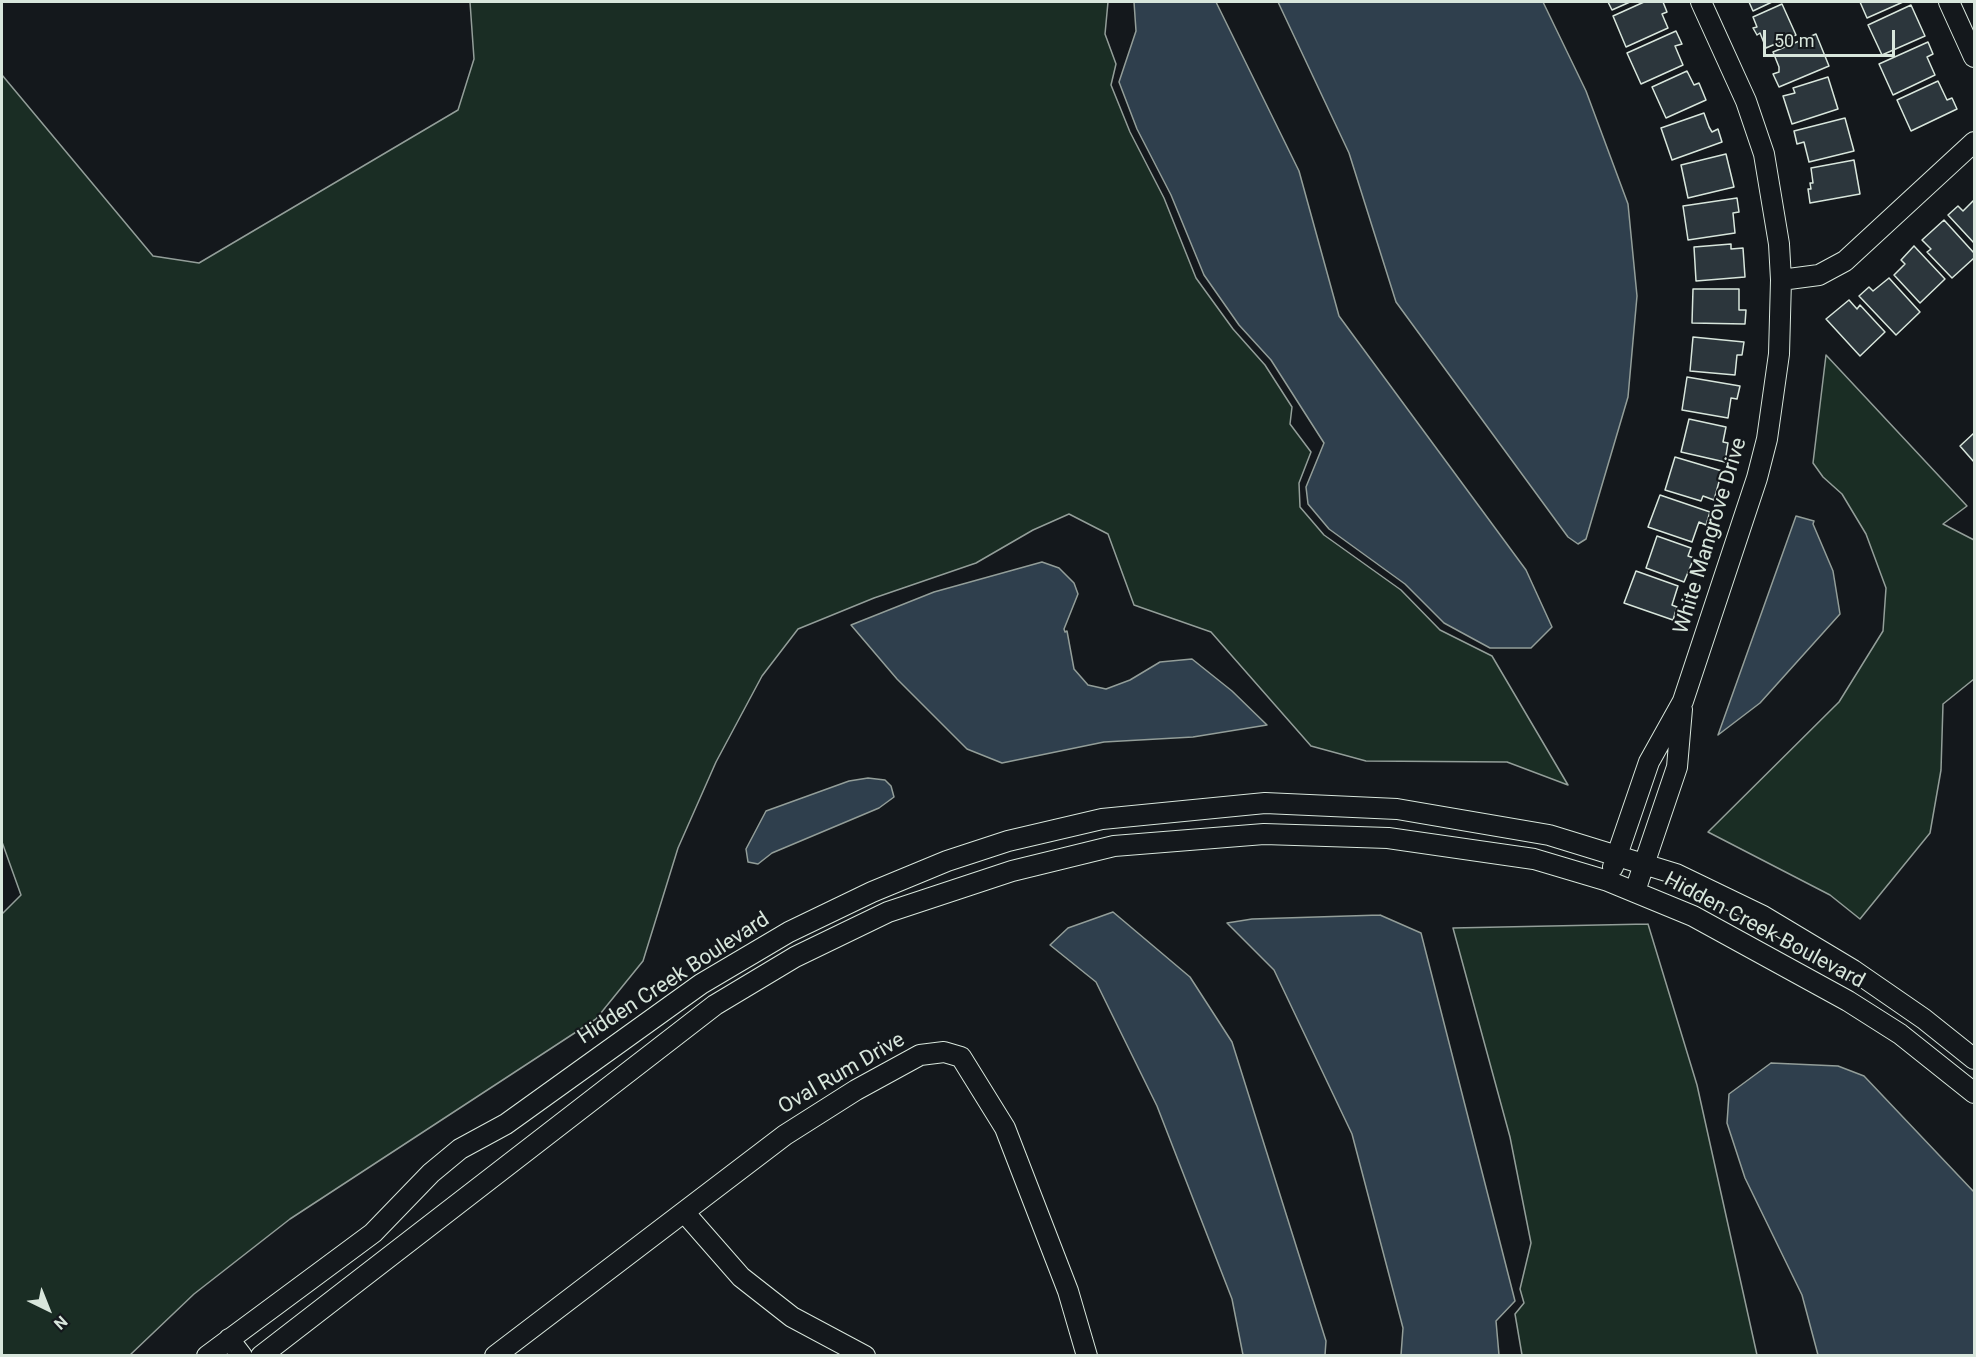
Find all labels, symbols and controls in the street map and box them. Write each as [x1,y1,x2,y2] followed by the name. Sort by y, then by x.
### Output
[1766,18,1898,56] scale bar
[1774,30,1814,51] text: 50 m
[1669,435,1753,637] street label: White Mangrove Drive
[1659,867,1869,995] street label: Hidden Creek Boulevard
[573,908,775,1050] street label: Hidden Creek Boulevard
[774,1028,910,1120] street label: Oval Rum Drive
[18,1279,78,1339] north arrow
[50,1312,71,1333] text: N

